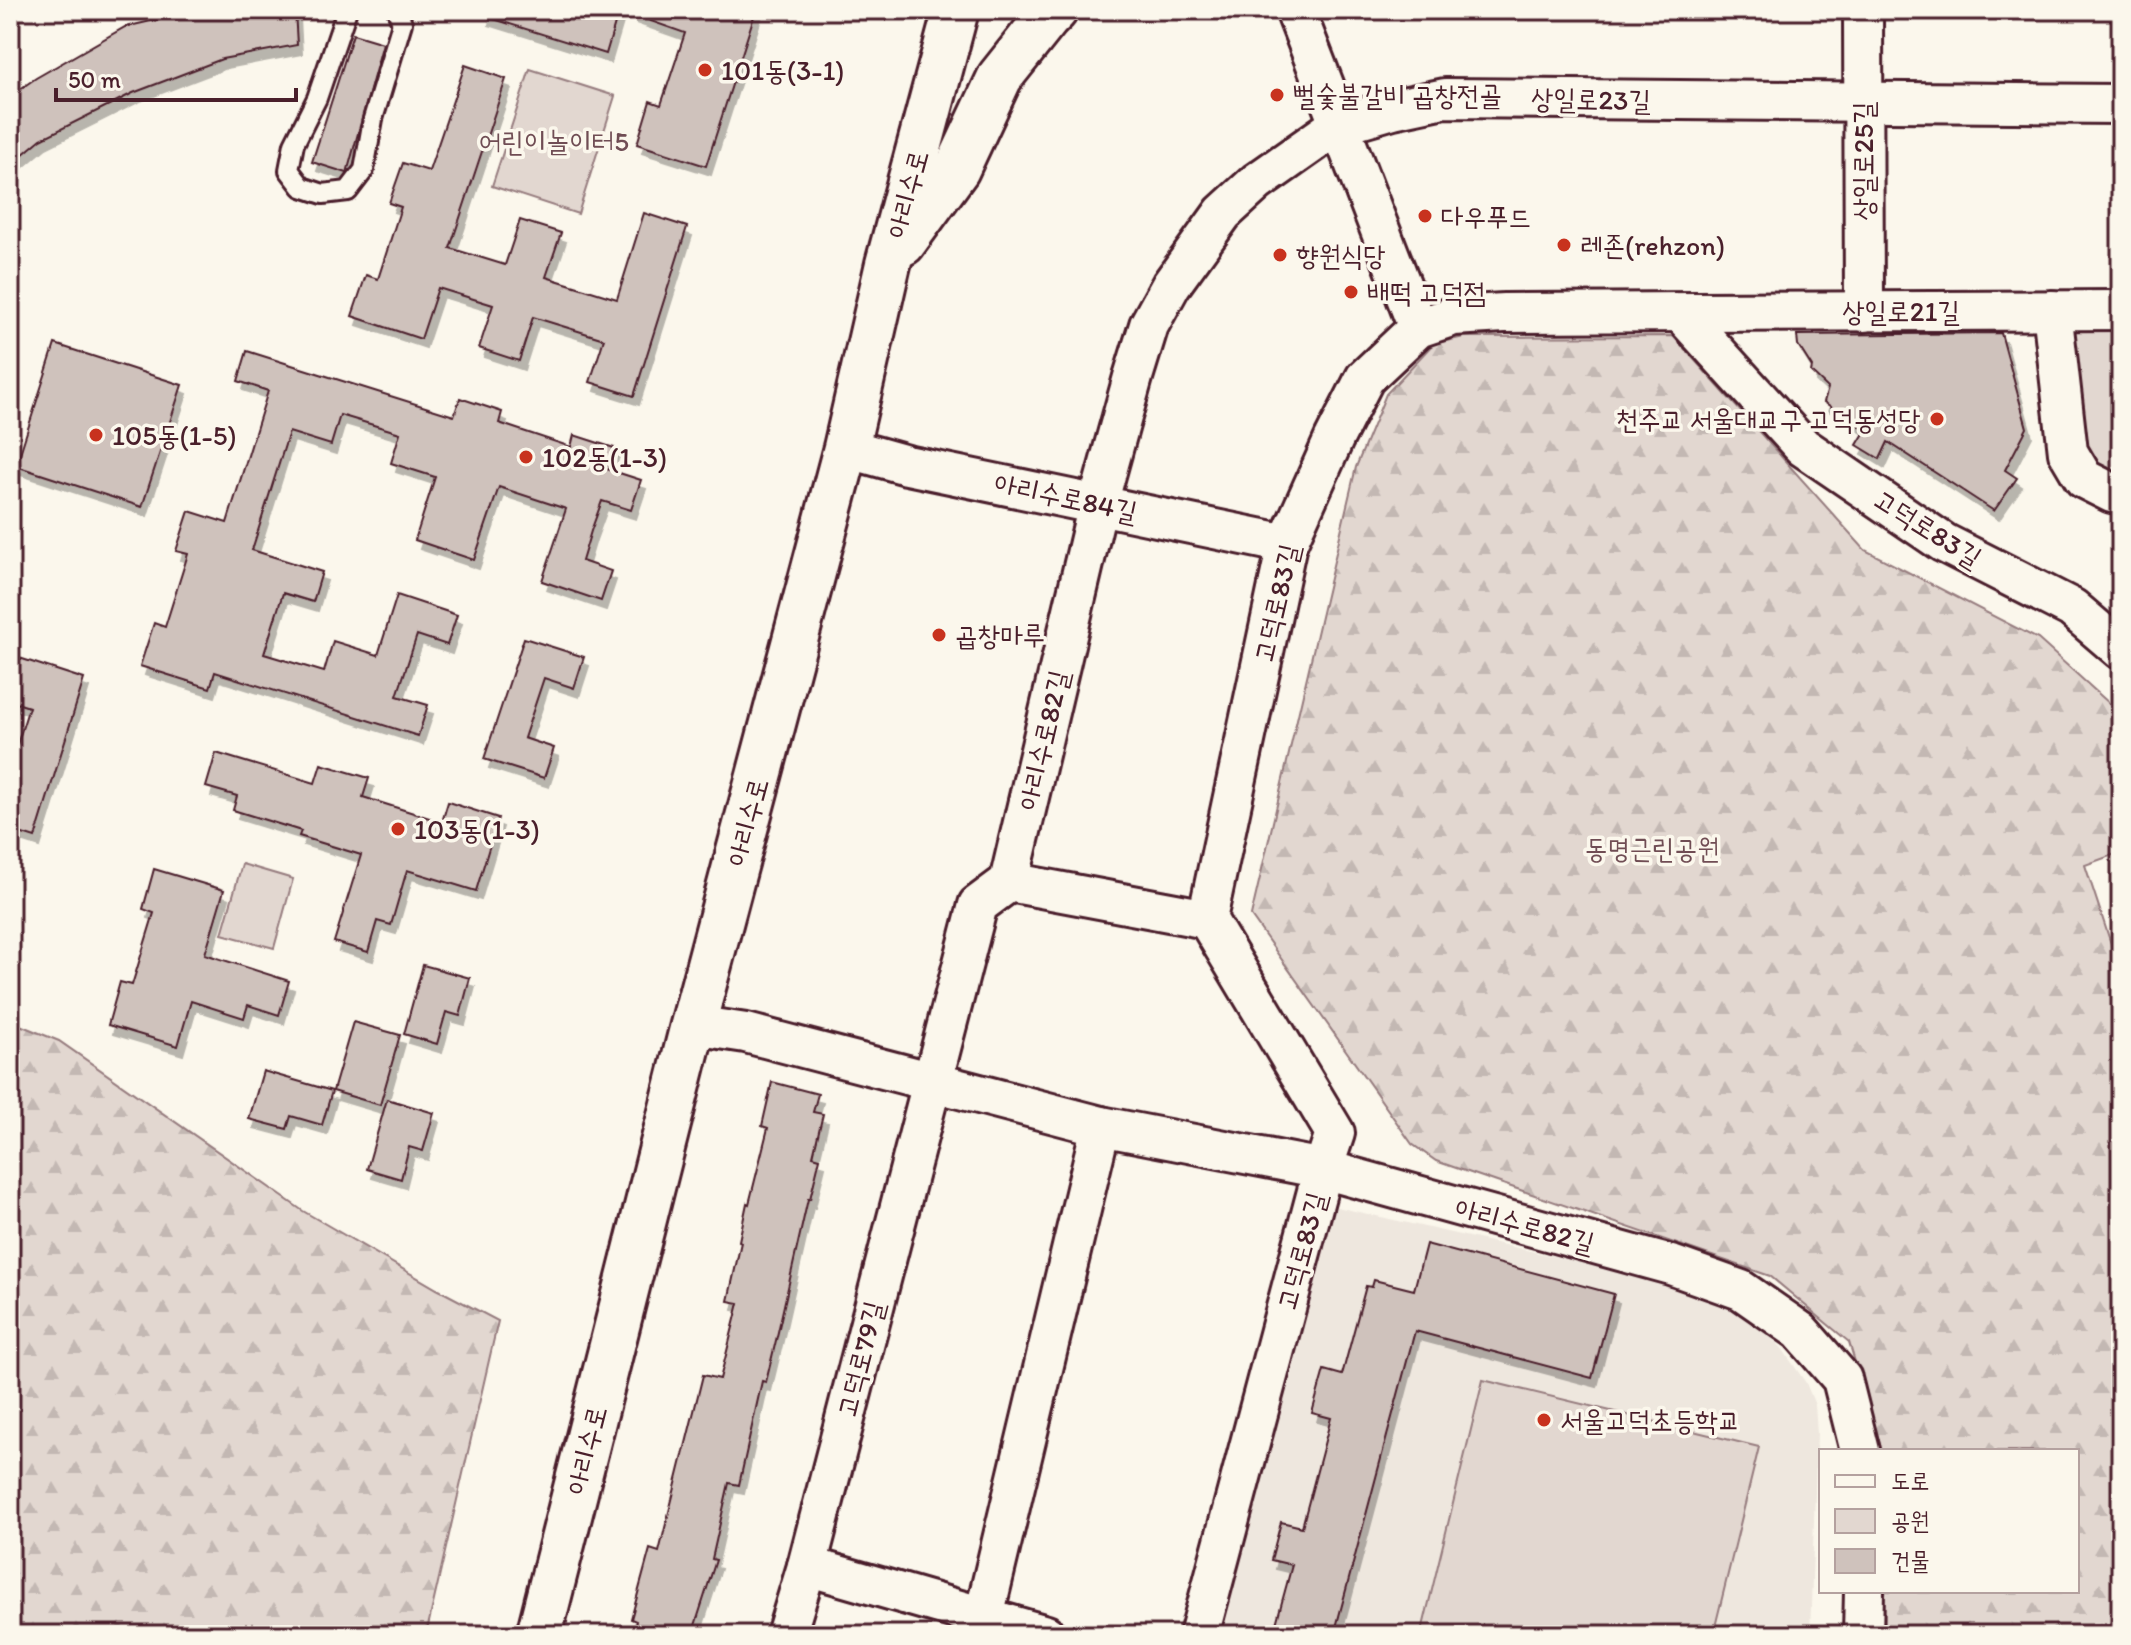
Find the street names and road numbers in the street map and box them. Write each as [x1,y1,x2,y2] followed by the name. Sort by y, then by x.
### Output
[1531,81,1651,117] street label: 상일로23길
[1846,101,1880,221] street label: 상일로25길
[879,146,935,242] street label: 아리수로
[1842,294,1960,328] street label: 상일로21길
[992,465,1140,529] street label: 아리수로84길
[1868,482,1988,574] street label: 고덕로83길
[1246,540,1306,666] street label: 고덕로83길
[1010,667,1076,813] street label: 아리수로82길
[719,774,775,870] street label: 아리수로
[1269,1188,1333,1314] street label: 고덕로83길
[1452,1190,1598,1260] street label: 아리수로82길
[829,1297,891,1421] street label: 고덕로79길
[559,1402,613,1498] street label: 아리수로

